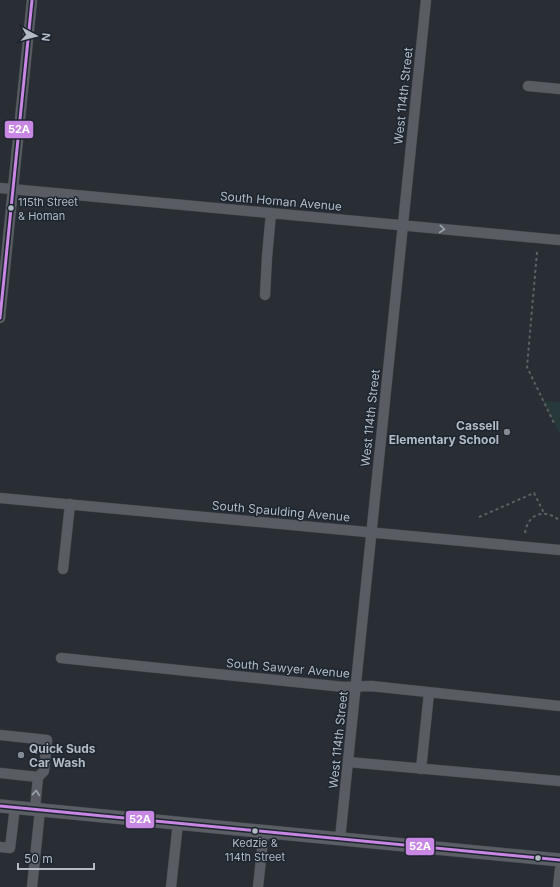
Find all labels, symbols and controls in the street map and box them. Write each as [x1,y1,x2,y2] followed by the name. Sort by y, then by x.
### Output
[16,16,56,56] north arrow
[38,32,53,42] text: N
[390,47,416,145] street label: West 114th Street
[4,120,34,139] line badge: 52A
[8,122,30,136] text: 52A
[219,188,343,214] street label: South Homan Avenue
[18,195,78,223] place label: 115th Street & Homan
[6,203,16,213] marker: 115th Street & Homan
[439,225,445,234] one-way arrow
[357,369,383,467] street label: West 114th Street
[389,418,499,447] place label: Cassell Elementary School
[502,427,512,437] marker: Cassell Elementary School
[211,497,351,525] street label: South Spaulding Avenue
[225,655,351,681] street label: South Sawyer Avenue
[325,691,351,789] street label: West 114th Street
[29,741,96,770] place label: Quick Suds Car Wash
[16,750,26,760] marker: Quick Suds Car Wash
[32,790,41,796] one-way arrow
[125,810,155,829] line badge: 52A
[129,812,151,826] text: 52A
[250,826,260,836] marker: Kedzie & 114th Street
[225,836,286,864] place label: Kedzie & 114th Street
[405,837,435,856] line badge: 52A
[409,839,431,853] text: 52A
[18,845,94,871] scale bar
[24,851,53,866] text: 50 m
[533,853,543,863] unlabelled marker

